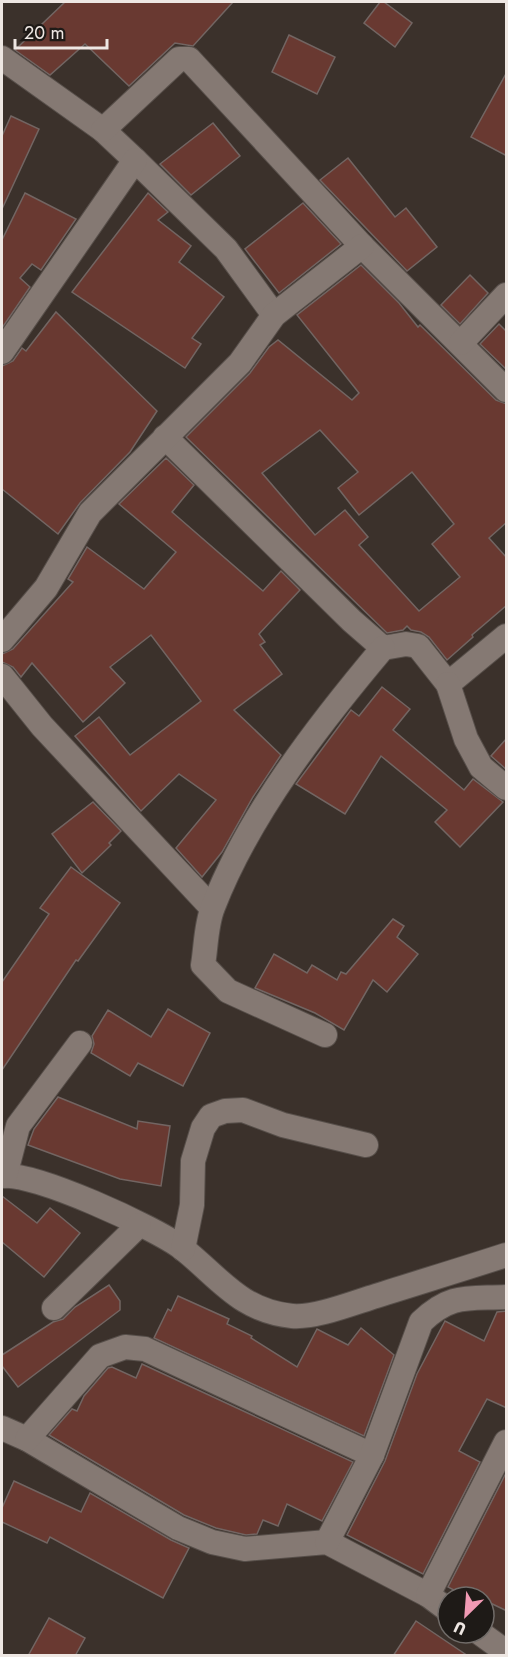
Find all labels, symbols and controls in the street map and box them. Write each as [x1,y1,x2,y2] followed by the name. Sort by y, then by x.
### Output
[15,12,106,50] scale bar
[24,20,64,46] text: 20 m
[436,1585,496,1645] north arrow
[450,1615,470,1641] text: U

